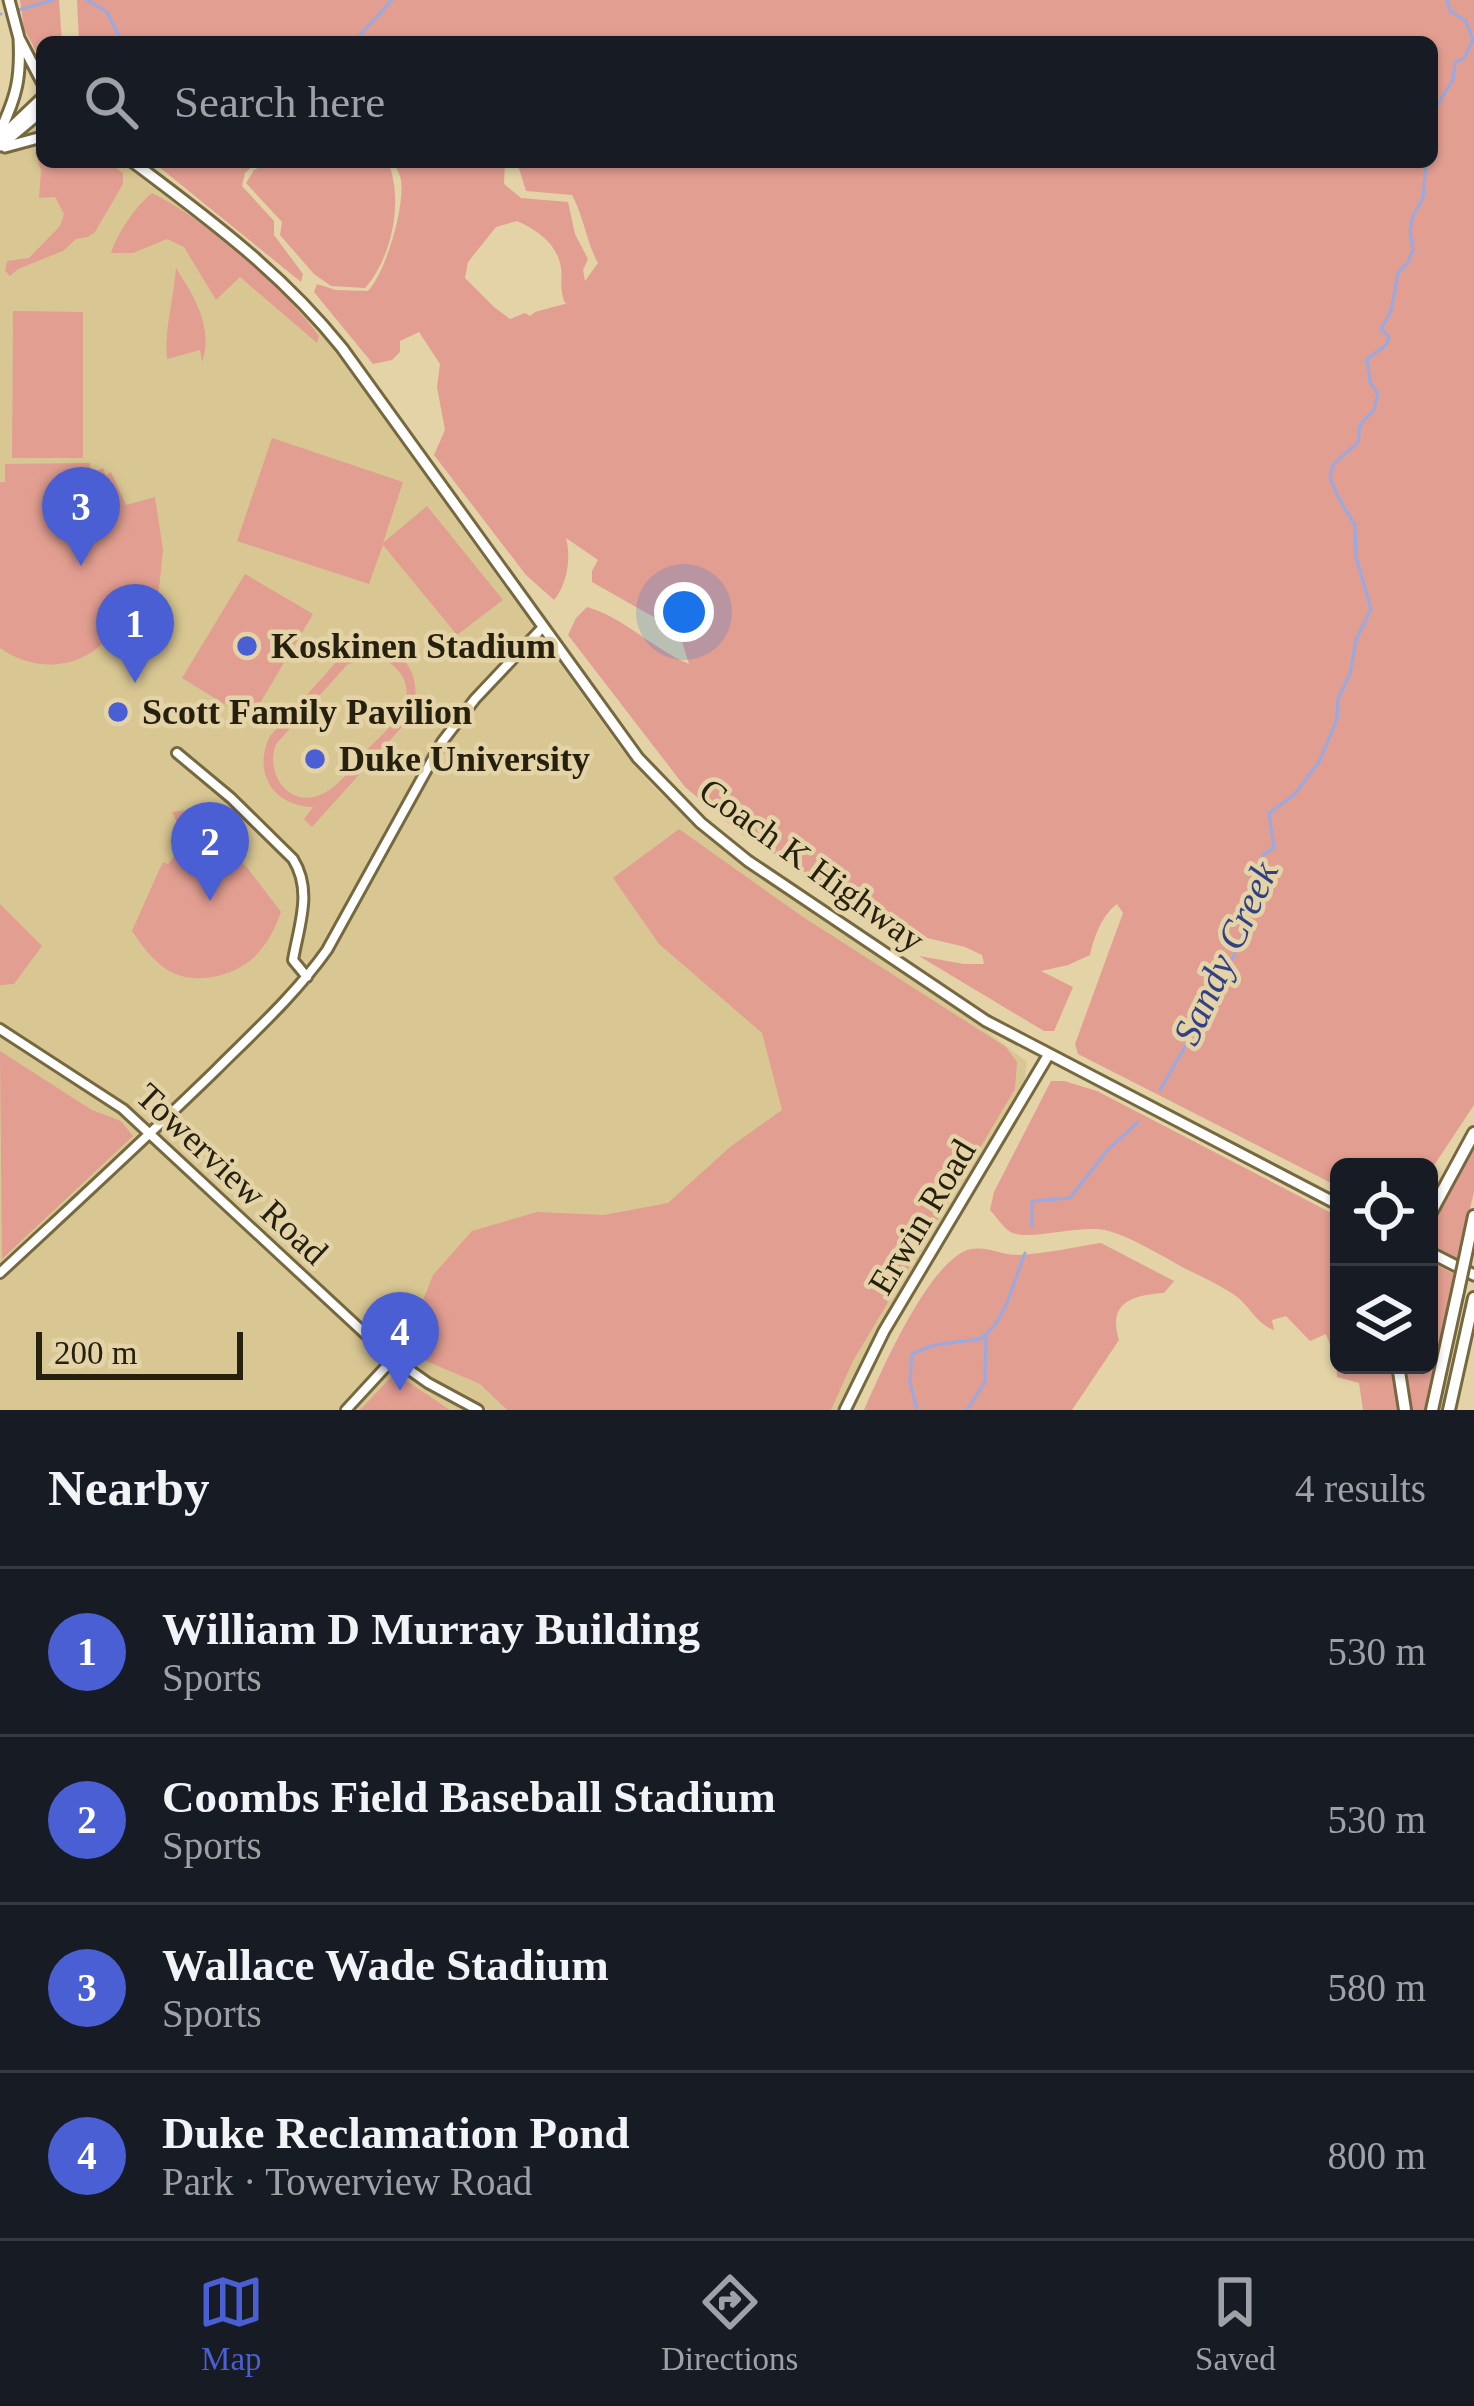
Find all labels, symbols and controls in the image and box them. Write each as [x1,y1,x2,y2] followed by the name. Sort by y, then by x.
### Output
[36,36,1438,168] search box
[78,69,144,135] icon: search
[174,77,385,127] text: Search here
[42,467,120,566] pin: 3
[654,582,714,642] your location
[96,584,174,683] pin: 1
[271,626,556,666] place label: Koskinen Stadium
[234,633,260,659] marker: Koskinen Stadium
[142,692,472,732] place label: Scott Family Pavilion
[105,699,131,725] marker: Scott Family Pavilion
[339,739,590,779] place label: Duke University
[302,746,328,772] marker: Duke University
[692,770,932,960] street label: Coach K Highway
[171,802,249,901] pin: 2
[1164,854,1287,1052] water label: Sandy Creek
[128,1075,336,1273] street label: Towerview Road
[860,1133,984,1301] street label: Erwin Road
[1330,1158,1438,1374] map controls
[1330,1158,1438,1266] button: locate
[1330,1266,1438,1374] button: layers
[361,1292,439,1391] pin: 4
[36,1326,243,1379] scale bar
[54,1335,137,1371] text: 200 m
[48,1460,209,1516] text: Nearby
[1295,1467,1426,1510] text: 4 results
[162,1604,700,1654] text: William D Murray Building
[77,1630,97,1673] text: 1
[1327,1630,1426,1673] text: 530 m
[162,1656,262,1699] text: Sports
[162,1772,776,1822] text: Coombs Field Baseball Stadium
[77,1798,97,1841] text: 2
[1327,1798,1426,1841] text: 530 m
[162,1824,262,1867] text: Sports
[162,1940,609,1990] text: Wallace Wade Stadium
[77,1966,97,2009] text: 3
[1327,1966,1426,2009] text: 580 m
[162,1992,262,2035] text: Sports
[162,2108,630,2158] text: Duke Reclamation Pond
[77,2134,97,2177] text: 4
[1327,2134,1426,2177] text: 800 m
[162,2160,532,2203] text: Park · Towerview Road
[198,2269,264,2378] tab: Map
[661,2269,798,2378] tab: Directions
[1195,2269,1276,2378] tab: Saved

